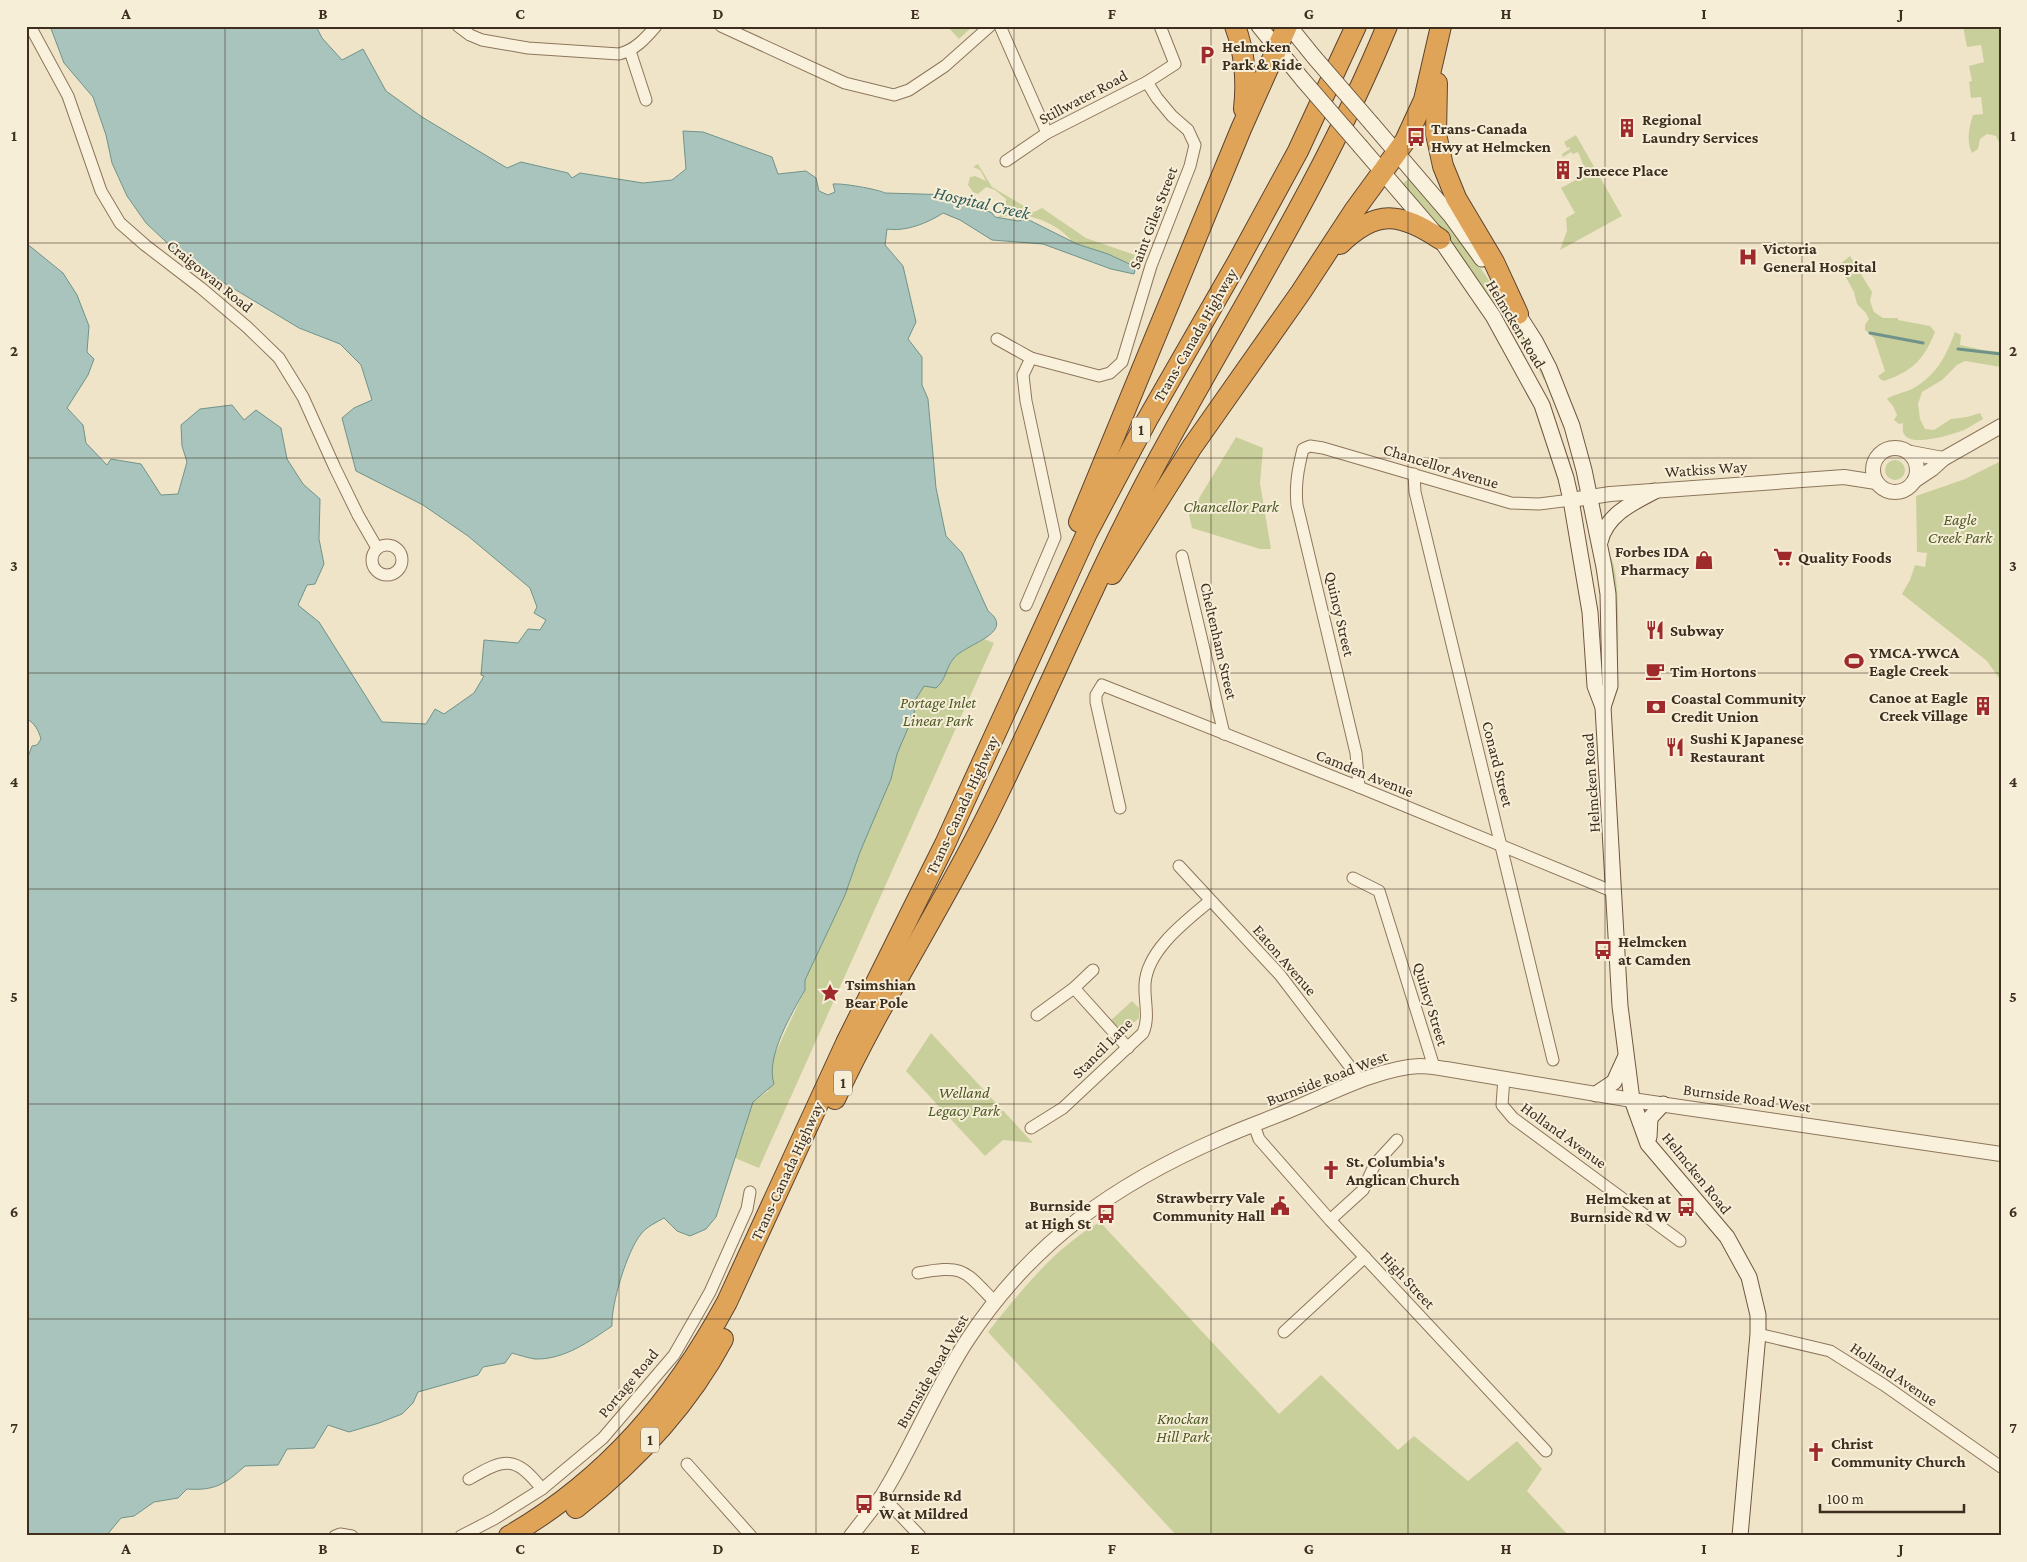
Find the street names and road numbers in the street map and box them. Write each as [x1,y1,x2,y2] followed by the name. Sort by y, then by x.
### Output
[1036,66,1131,127] street label: Stillwater Road
[1126,164,1181,272] street label: Saint Giles Street
[163,236,257,317] street label: Craigowan Road
[1150,265,1241,405] street label: Trans-Canada Highway
[1483,277,1549,372] street label: Helmcken Road
[1132,418,1150,442] road number: 1
[1381,440,1501,492] street label: Chancellor Avenue
[1664,458,1749,481] street label: Watkiss Way
[1321,570,1358,659] street label: Quincy Street
[1197,581,1241,702] street label: Cheltenham Street
[1479,719,1517,809] street label: Conard Street
[922,732,1003,878] street label: Trans-Canada Highway
[1579,732,1603,833] street label: Helmcken Road
[1314,746,1416,800] street label: Camden Avenue
[1250,921,1320,999] street label: Eaton Avenue
[1409,960,1452,1049] street label: Quincy Street
[1069,1015,1135,1081] street label: Stancil Lane
[1264,1047,1391,1109] street label: Burnside Road West
[834,1070,852,1096] road number: 1
[1682,1081,1813,1115] street label: Burnside Road West
[747,1098,828,1244] street label: Trans-Canada Highway
[1518,1098,1610,1172] street label: Holland Avenue
[1659,1129,1735,1218] street label: Helmcken Road
[1377,1248,1439,1313] street label: High Street
[893,1310,972,1431] street label: Burnside Road West
[1847,1339,1941,1409] street label: Holland Avenue
[594,1345,663,1421] street label: Portage Road
[641,1428,659,1452] road number: 1

